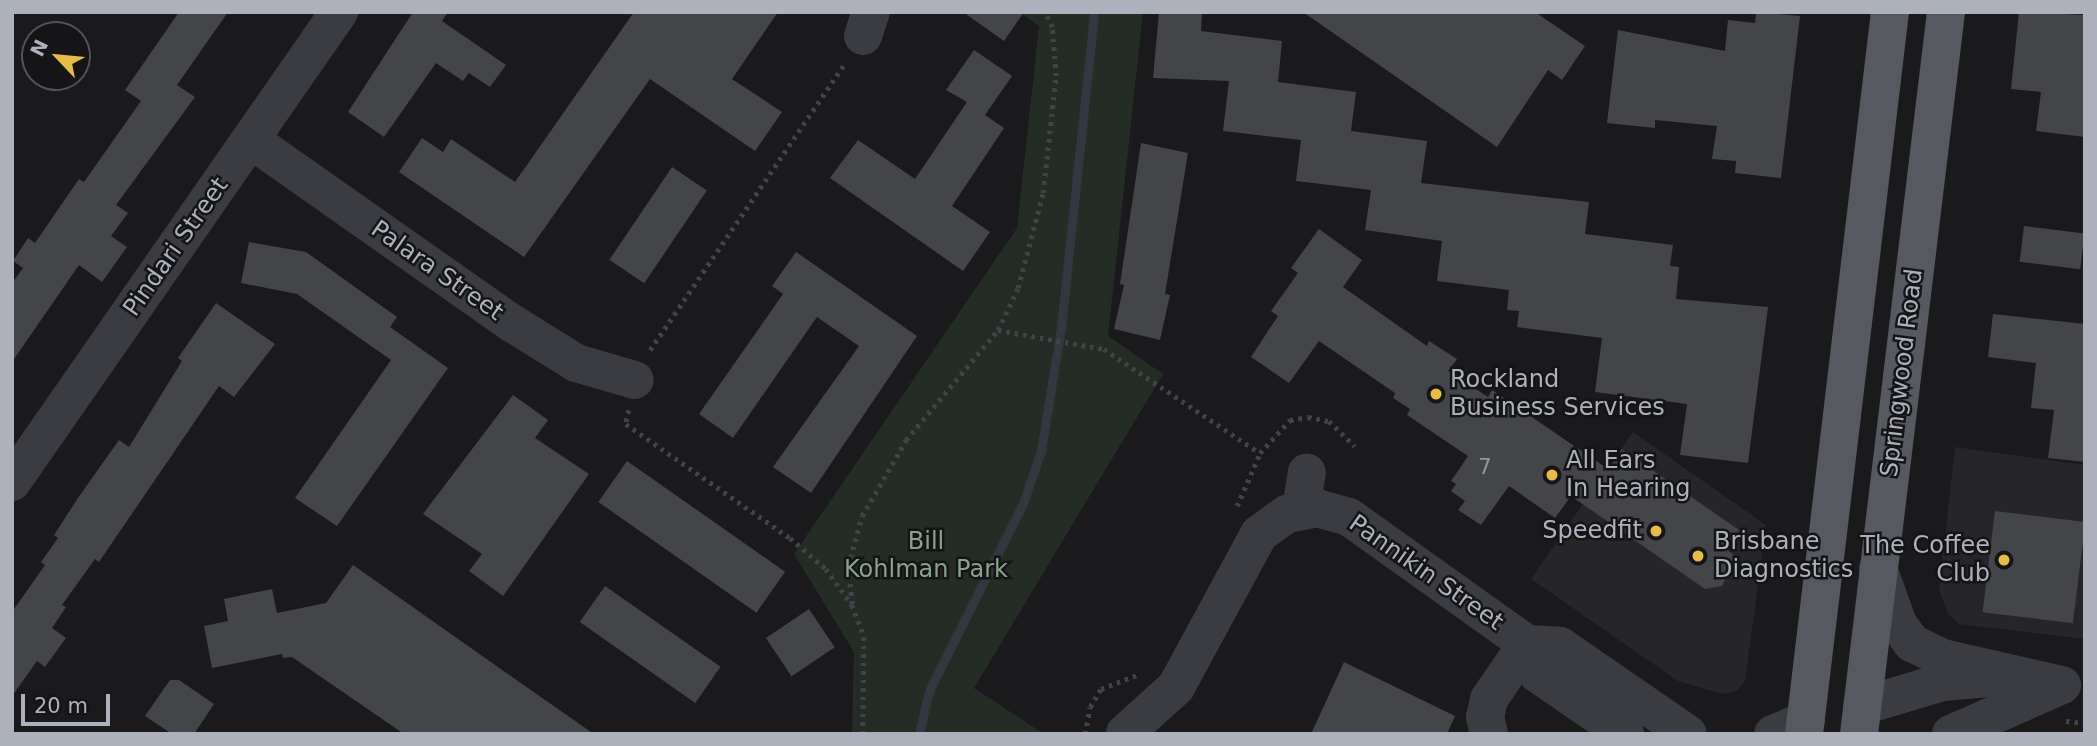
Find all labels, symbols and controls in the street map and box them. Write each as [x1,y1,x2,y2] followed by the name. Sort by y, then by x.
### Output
[21,21,91,91] north arrow
[26,36,52,60] text: N
[117,172,235,322] street label: Pindari Street
[365,215,509,327] street label: Palara Street
[1875,267,1929,479] street label: Springwood Road
[1450,366,1665,422] place label: Rockland Business Services
[1428,386,1444,402] marker: Rockland Business Services
[1566,447,1690,503] place label: All Ears In Hearing
[1478,454,1492,480] house number: 7
[1544,467,1560,483] marker: All Ears In Hearing
[1343,509,1509,637] street label: Pannikin Street
[1542,517,1642,545] place label: Speedfit
[1648,523,1664,539] marker: Speedfit
[844,528,1008,584] park label: Bill Kohlman Park
[1714,528,1853,584] place label: Brisbane Diagnostics
[1860,532,1990,588] place label: The Coffee Club
[1688,546,1708,566] marker: Brisbane Diagnostics
[1996,552,2012,568] marker: The Coffee Club
[24,680,114,724] scale bar
[34,694,88,718] text: 20 m

